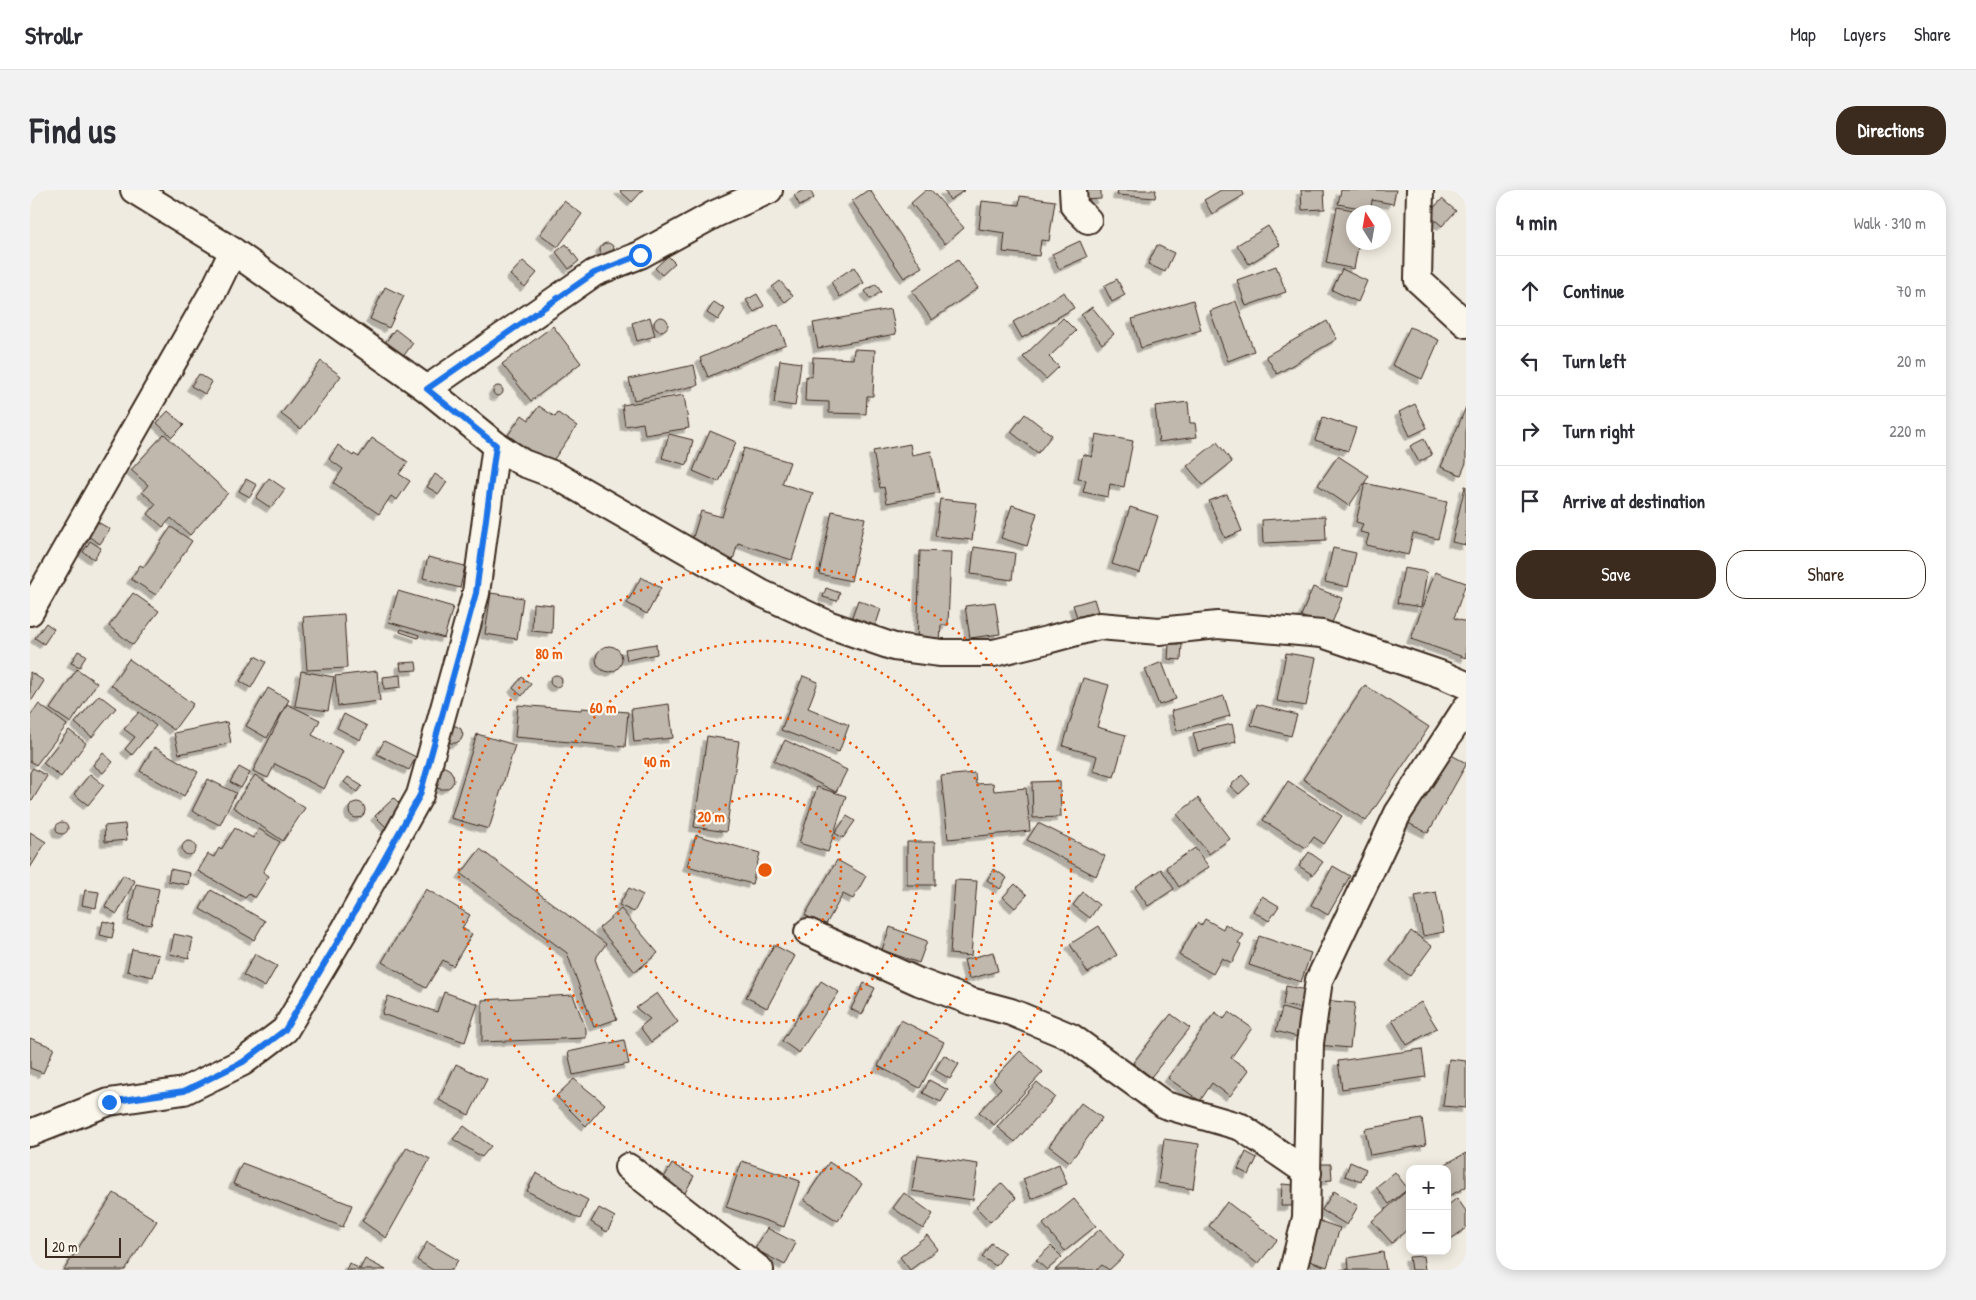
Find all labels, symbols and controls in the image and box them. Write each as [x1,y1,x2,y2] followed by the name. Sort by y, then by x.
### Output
[25,19,83,51] text: Strollr
[1790,22,1816,47] text: Map
[1844,22,1886,47] text: Layers
[1914,22,1951,47] text: Share
[1836,106,1946,155] button: Directions
[30,107,116,154] text: Find us
[1346,205,1391,250] north arrow
[1516,208,1557,237] text: 4 min
[1854,212,1926,234] text: Walk · 310 m
[629,244,652,267] route start
[1516,277,1544,305] icon: ahead
[1563,278,1624,304] text: Continue
[1896,280,1926,302] text: 70 m
[1516,347,1544,375] icon: left
[1563,348,1626,374] text: Turn left
[1897,350,1926,372] text: 20 m
[1516,417,1544,445] icon: right
[1563,418,1634,444] text: Turn right
[1889,420,1926,442] text: 220 m
[1516,487,1544,515] icon: arrive
[1563,488,1705,514] text: Arrive at destination
[1516,550,1716,599] button: Save
[1726,550,1926,599] button: Share
[536,643,562,664] text: 80 m
[590,697,616,718] text: 60 m
[644,751,670,772] text: 40 m
[697,806,725,827] text: 20 m
[756,861,774,879] centre of rings
[98,1091,121,1114] route end
[1406,1165,1451,1255] map controls
[1406,1165,1451,1210] button: +
[1406,1210,1451,1255] button: −
[45,1235,121,1258] scale bar
[52,1237,78,1256] text: 20 m

